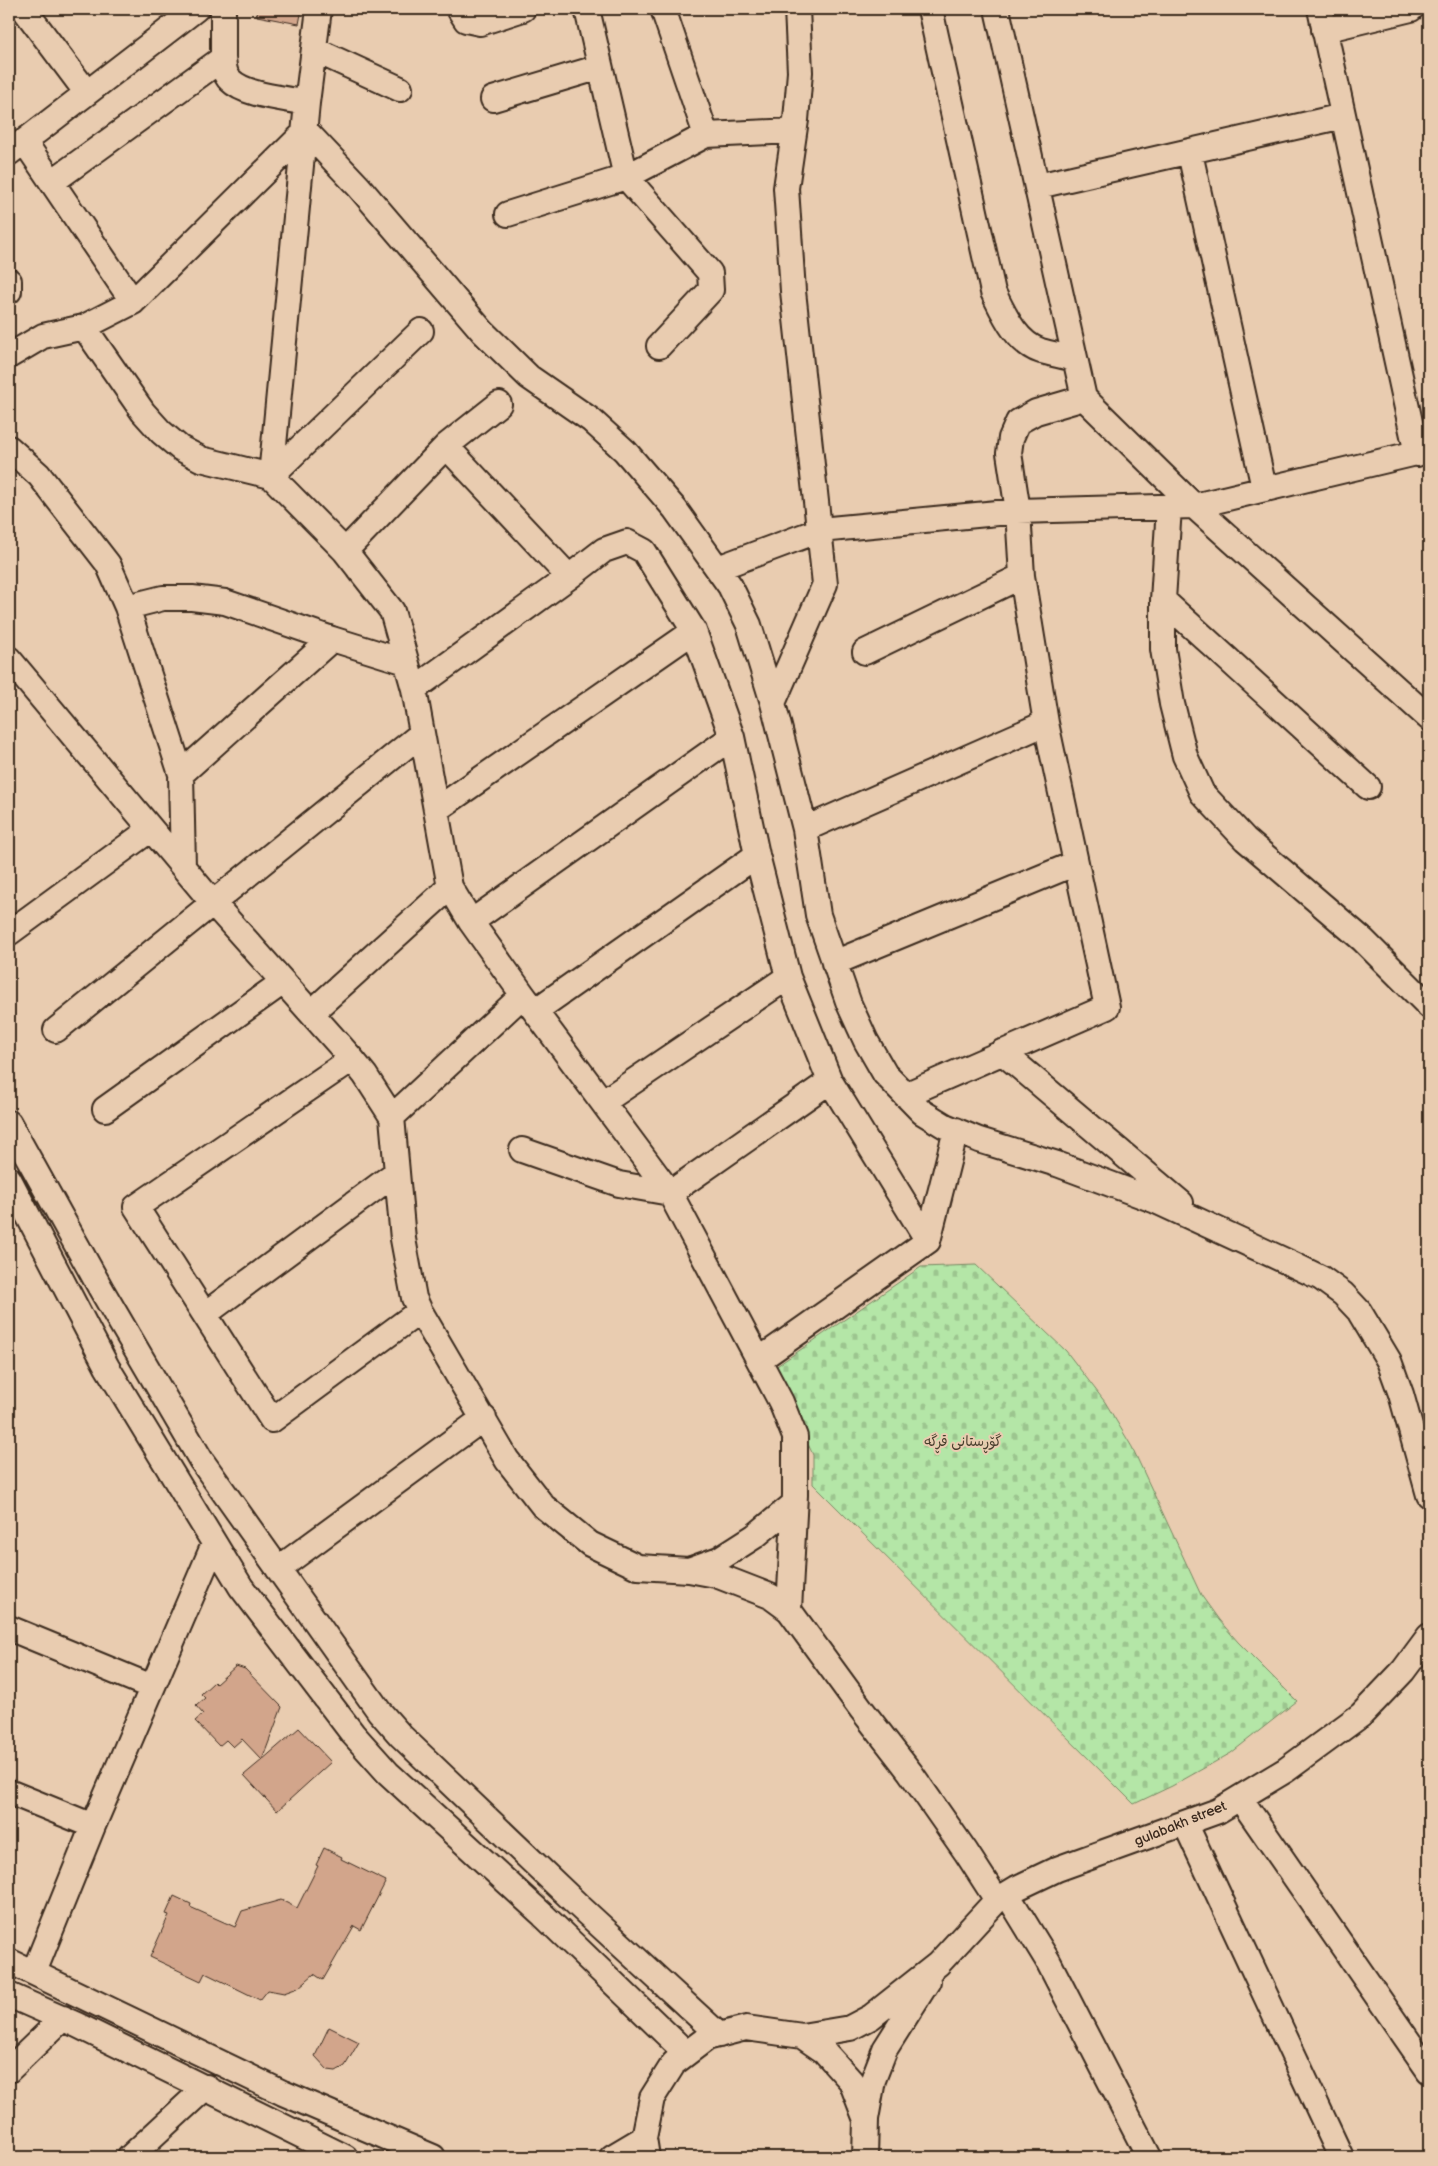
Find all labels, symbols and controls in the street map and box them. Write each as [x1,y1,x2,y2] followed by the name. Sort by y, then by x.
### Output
[924,1433,1002,1454] park label: گۆڕستانی قڕگە
[1132,1797,1229,1850] street label: gulabakh street

